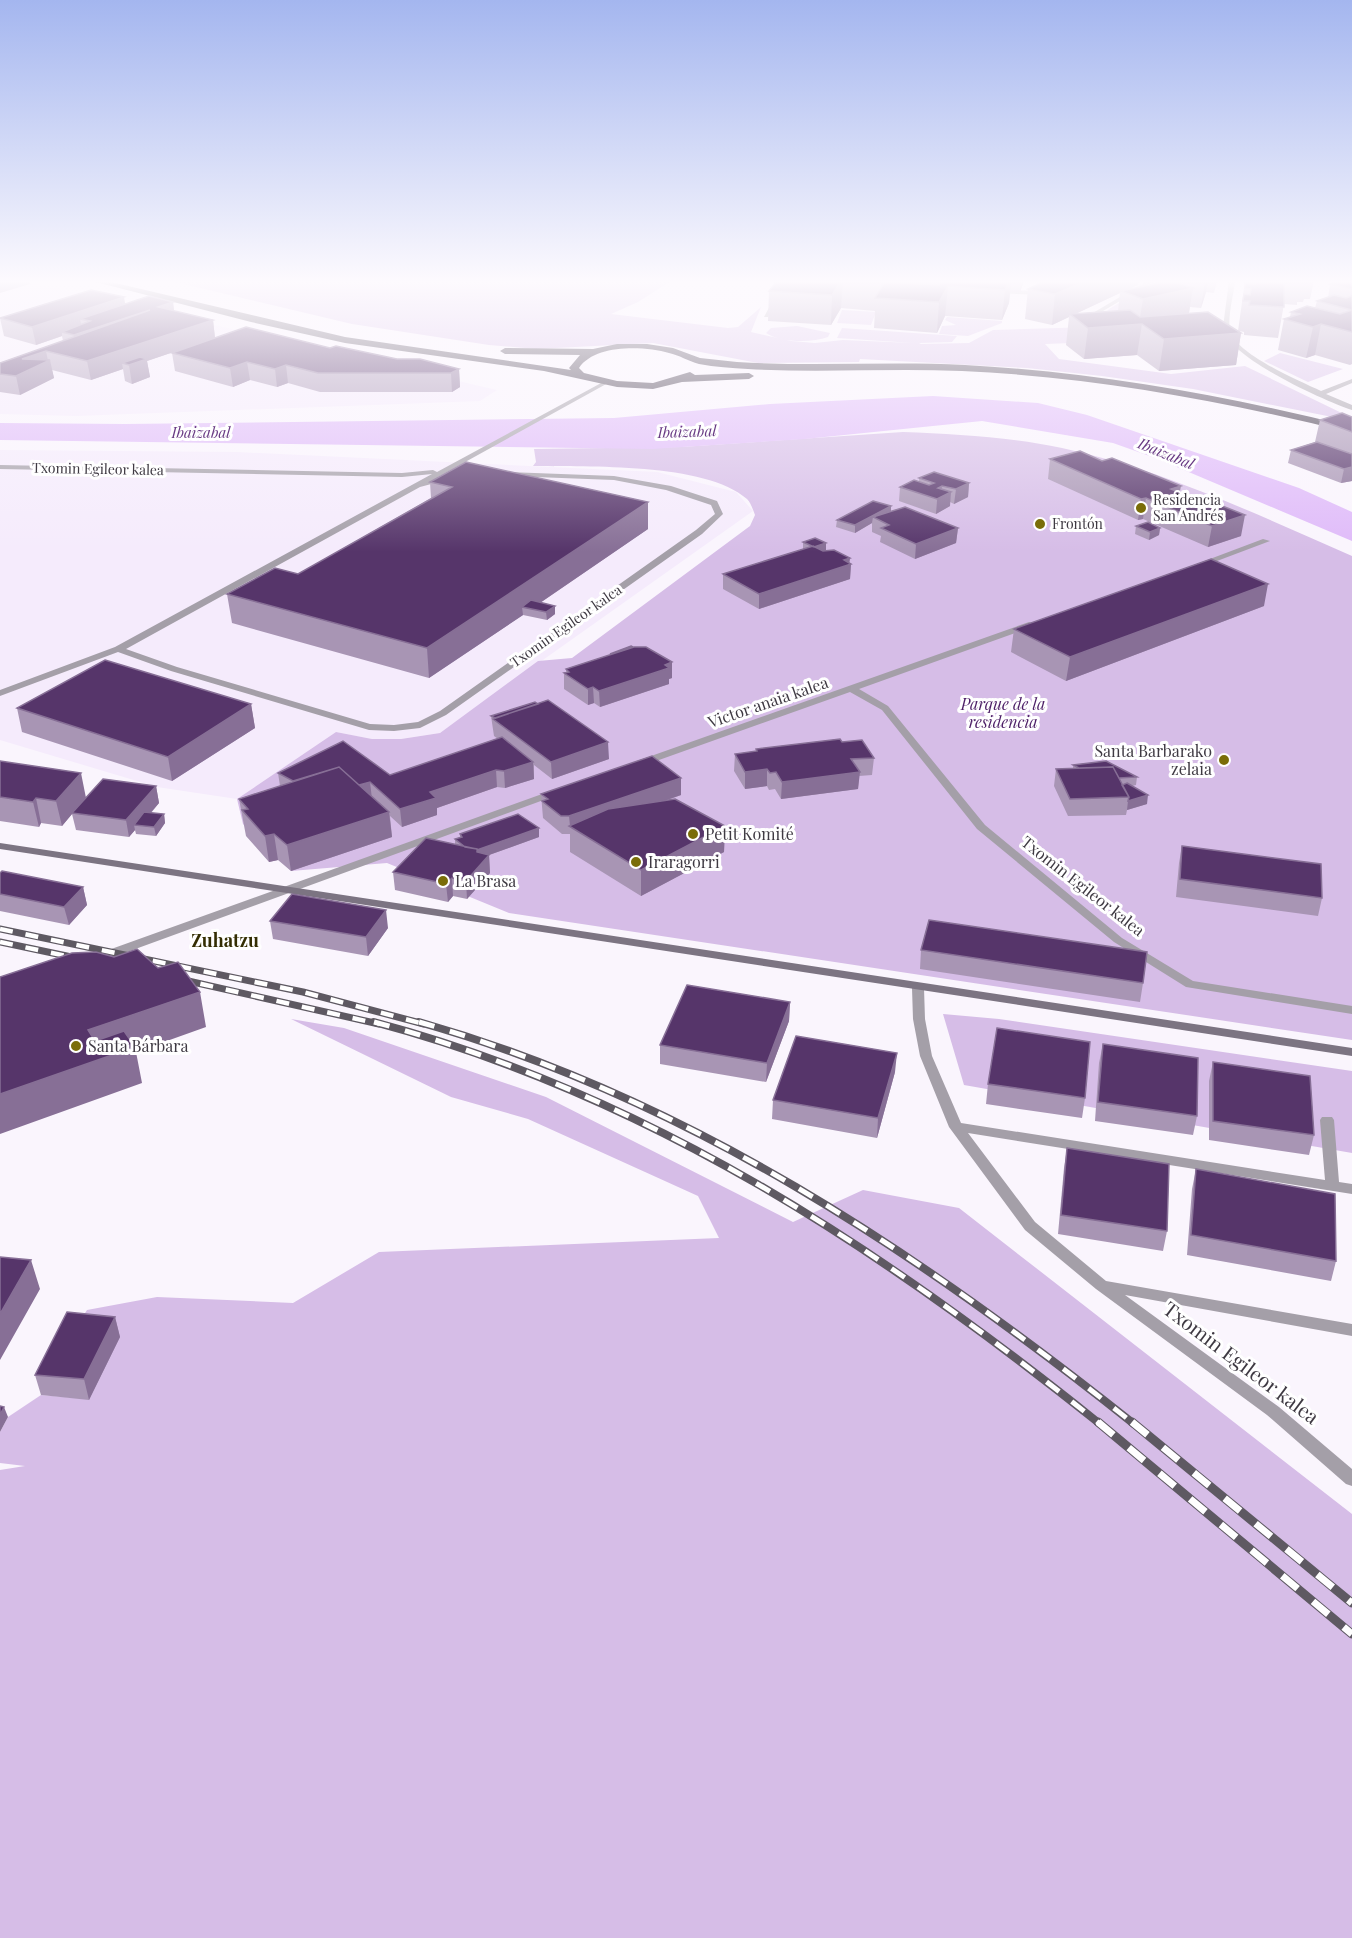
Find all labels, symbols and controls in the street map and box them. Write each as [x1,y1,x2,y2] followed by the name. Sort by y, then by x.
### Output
[656,420,718,442] water label: Ibaizabal
[171,422,231,442] water label: Ibaizabal
[1134,432,1198,474] water label: Ibaizabal
[32,458,164,479] street label: Txomin Egileor kalea
[1153,490,1224,525] place label: Residencia San Andrés
[1134,501,1148,515] marker: Residencia San Andrés
[1052,514,1104,533] place label: Frontón
[1033,517,1047,531] marker: Frontón
[506,580,625,671] street label: Txomin Egileor kalea
[704,671,831,732] street label: Victor anaia kalea
[960,693,1045,732] park label: Parque de la residencia
[1094,740,1212,779] place label: Santa Barbarako zelaia
[1217,753,1231,767] marker: Santa Barbarako zelaia
[705,823,794,844] place label: Petit Komité
[686,827,700,841] marker: Petit Komité
[1017,831,1149,940] street label: Txomin Egileor kalea
[648,851,720,872] place label: Iraragorri
[629,855,643,869] marker: Iraragorri
[455,870,516,891] place label: La Brasa
[436,874,450,888] marker: La Brasa
[191,928,259,952] district label: Zuhatzu
[88,1035,188,1056] place label: Santa Bárbara
[69,1039,83,1053] marker: Santa Bárbara
[1159,1294,1325,1429] street label: Txomin Egileor kalea

